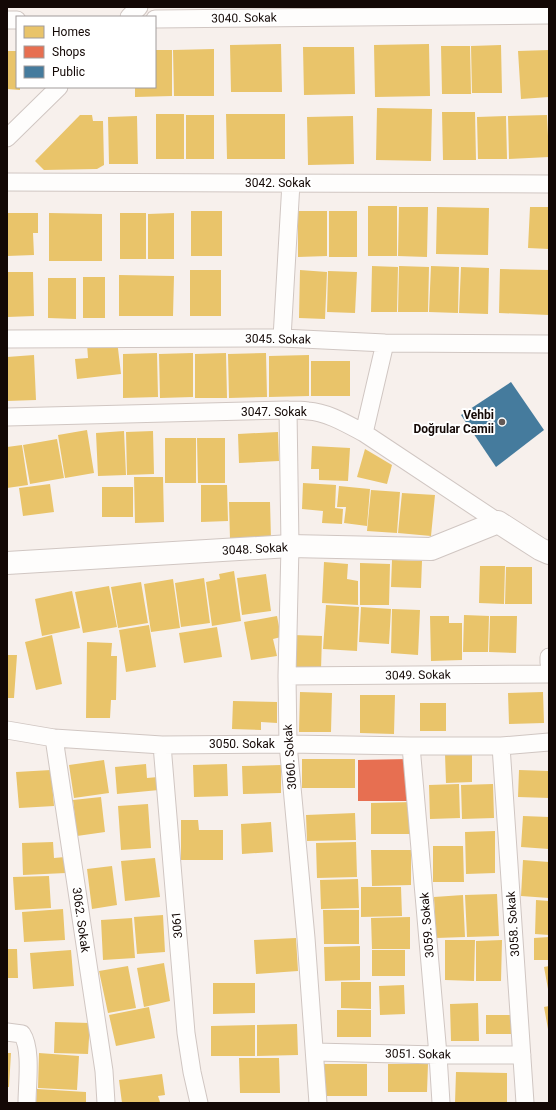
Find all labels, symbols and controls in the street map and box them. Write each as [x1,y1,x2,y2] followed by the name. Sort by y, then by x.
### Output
[211,10,278,26] street label: 3040. Sokak
[16,16,156,88] legend
[52,25,90,39] text: Homes
[52,45,86,59] text: Shops
[52,65,85,79] text: Public
[245,176,312,190] street label: 3042. Sokak
[245,331,312,347] street label: 3045. Sokak
[241,405,308,419] street label: 3047. Sokak
[413,408,494,436] place label: Vehbi Doğrular Camii
[497,417,507,427] marker: Vehbi Doğrular Camii
[222,540,289,558] street label: 3048. Sokak
[385,667,452,683] street label: 3049. Sokak
[281,723,299,790] street label: 3060. Sokak
[209,737,276,751] street label: 3050. Sokak
[69,886,93,954] street label: 3062. Sokak
[504,890,522,957] street label: 3058. Sokak
[417,891,437,958] street label: 3059. Sokak
[169,911,185,939] street label: 3061
[385,1046,452,1062] street label: 3051. Sokak

